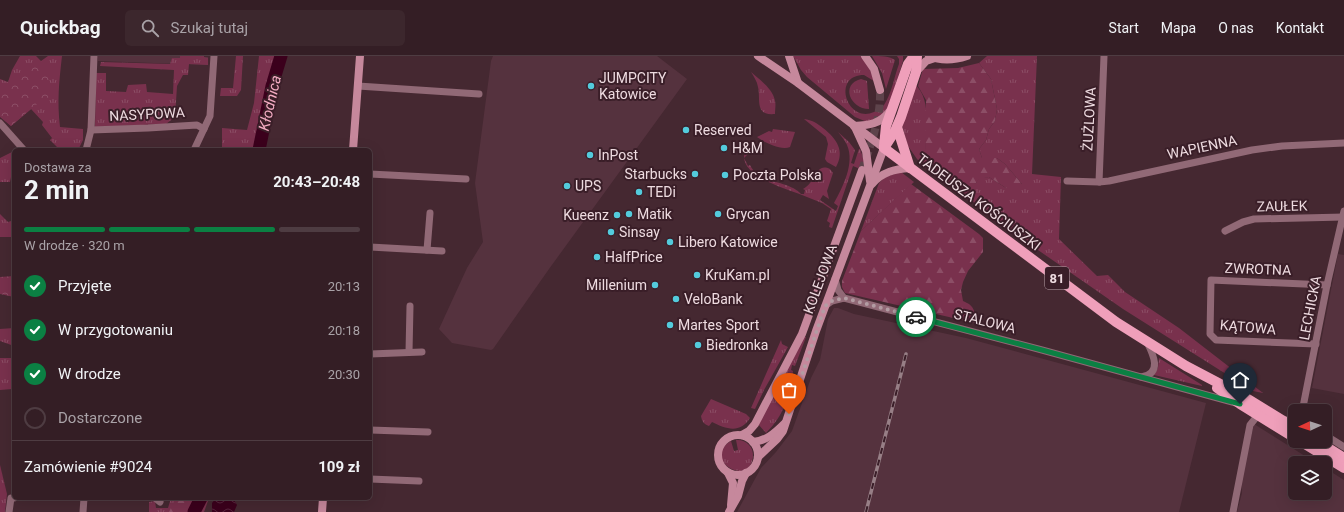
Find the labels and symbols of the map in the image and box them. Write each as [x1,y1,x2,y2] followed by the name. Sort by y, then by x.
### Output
[599,70,667,102] place label: JUMPCITY Katowice
[255,73,285,133] water label: Kłodnica
[586,81,596,91] marker: JUMPCITY Katowice
[1079,87,1099,151] street label: ŻUŻLOWA
[109,104,185,124] street label: NASYPOWA
[694,122,752,138] place label: Reserved
[681,125,691,135] marker: Reserved
[1166,132,1238,162] street label: WAPIENNA
[732,140,763,156] place label: H&M
[719,143,729,153] marker: H&M
[598,147,638,163] place label: InPost
[585,150,595,160] marker: InPost
[914,150,1044,254] street label: TADEUSZA KOŚCIUSZKI
[625,166,687,182] place label: Starbucks
[733,167,822,183] place label: Poczta Polska
[690,169,700,179] marker: Starbucks
[720,170,730,180] marker: Poczta Polska
[575,178,601,194] place label: UPS
[562,181,572,191] marker: UPS
[647,184,676,200] place label: TEDi
[634,187,644,197] marker: TEDi
[1256,198,1308,214] street label: ZAUŁEK
[637,206,673,222] place label: Matik
[726,206,770,222] place label: Grycan
[563,207,609,223] place label: Kueenz
[624,209,634,219] marker: Matik
[713,209,723,219] marker: Grycan
[612,210,622,220] marker: Kueenz
[619,224,660,240] place label: Sinsay
[606,227,616,237] marker: Sinsay
[678,234,778,250] place label: Libero Katowice
[665,237,675,247] marker: Libero Katowice
[800,242,840,316] street label: KOLEJOWA
[605,249,663,265] place label: HalfPrice
[592,252,602,262] marker: HalfPrice
[1224,260,1292,278] street label: ZWROTNA
[705,267,770,283] place label: KruKam.pl
[1045,267,1069,289] road number: 81
[692,270,702,280] marker: KruKam.pl
[1296,274,1324,342] street label: LECHICKA
[586,277,647,293] place label: Millenium
[650,280,660,290] marker: Millenium
[684,291,743,307] place label: VeloBank
[671,294,681,304] marker: VeloBank
[896,297,936,337] courier
[952,306,1018,336] street label: STALOWA
[678,317,760,333] place label: Martes Sport
[1219,317,1277,337] street label: KĄTOWA
[665,320,675,330] marker: Martes Sport
[706,337,768,353] place label: Biedronka
[693,340,703,350] marker: Biedronka
[1223,363,1257,404] pin
[772,373,806,414] pin
[1288,404,1332,448] north arrow

